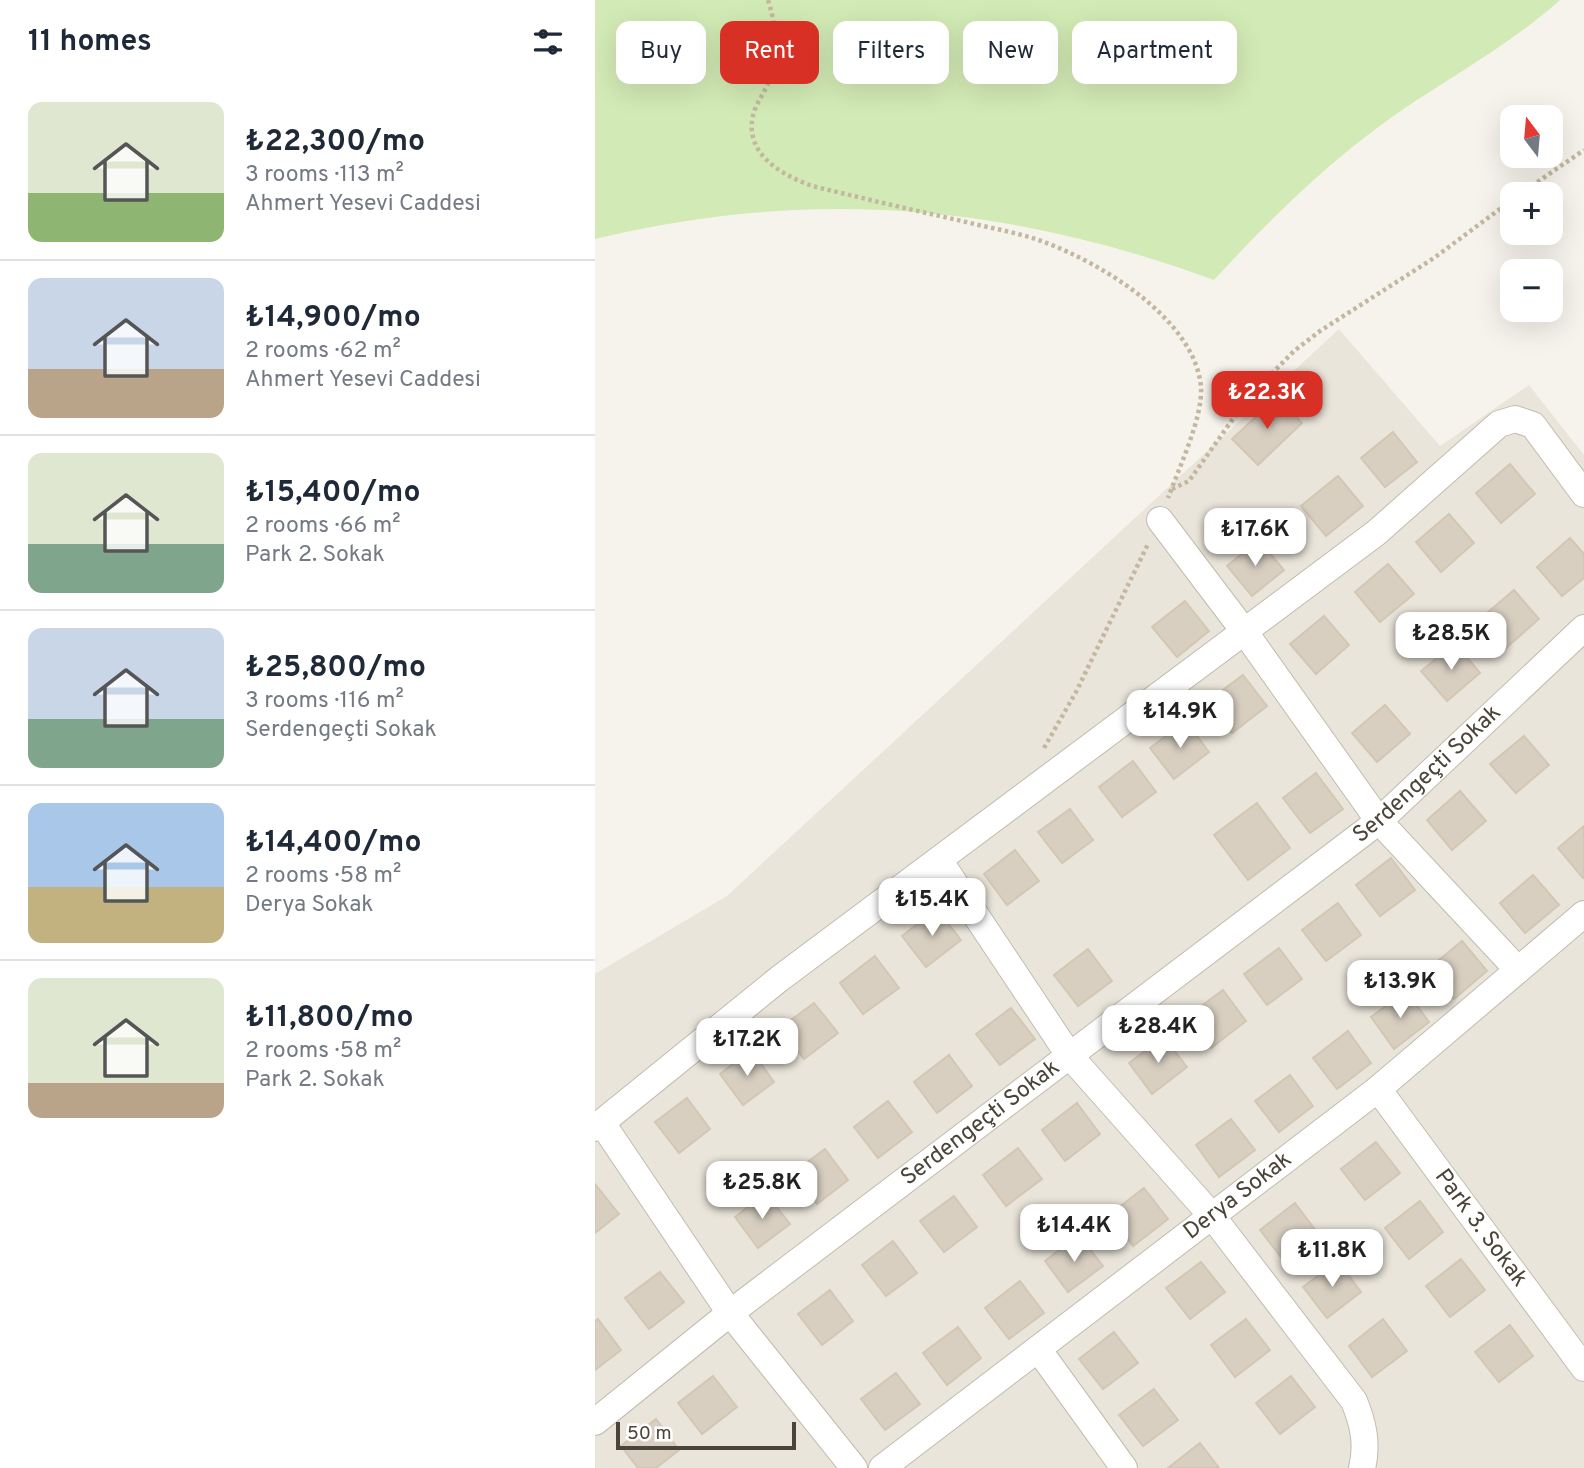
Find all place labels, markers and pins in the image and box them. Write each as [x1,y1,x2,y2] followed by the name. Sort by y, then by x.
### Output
[1210,372,1324,431] pin: ₺22.3K
[1198,508,1312,568] pin: ₺17.6K
[1394,612,1508,672] pin: ₺28.5K
[1123,690,1237,750] pin: ₺14.9K
[875,878,989,938] pin: ₺15.4K
[1343,960,1457,1020] pin: ₺13.9K
[1101,1006,1215,1065] pin: ₺28.4K
[690,1018,804,1078] pin: ₺17.2K
[705,1162,819,1221] pin: ₺25.8K
[1017,1204,1131,1264] pin: ₺14.4K
[1275,1230,1389,1289] pin: ₺11.8K

